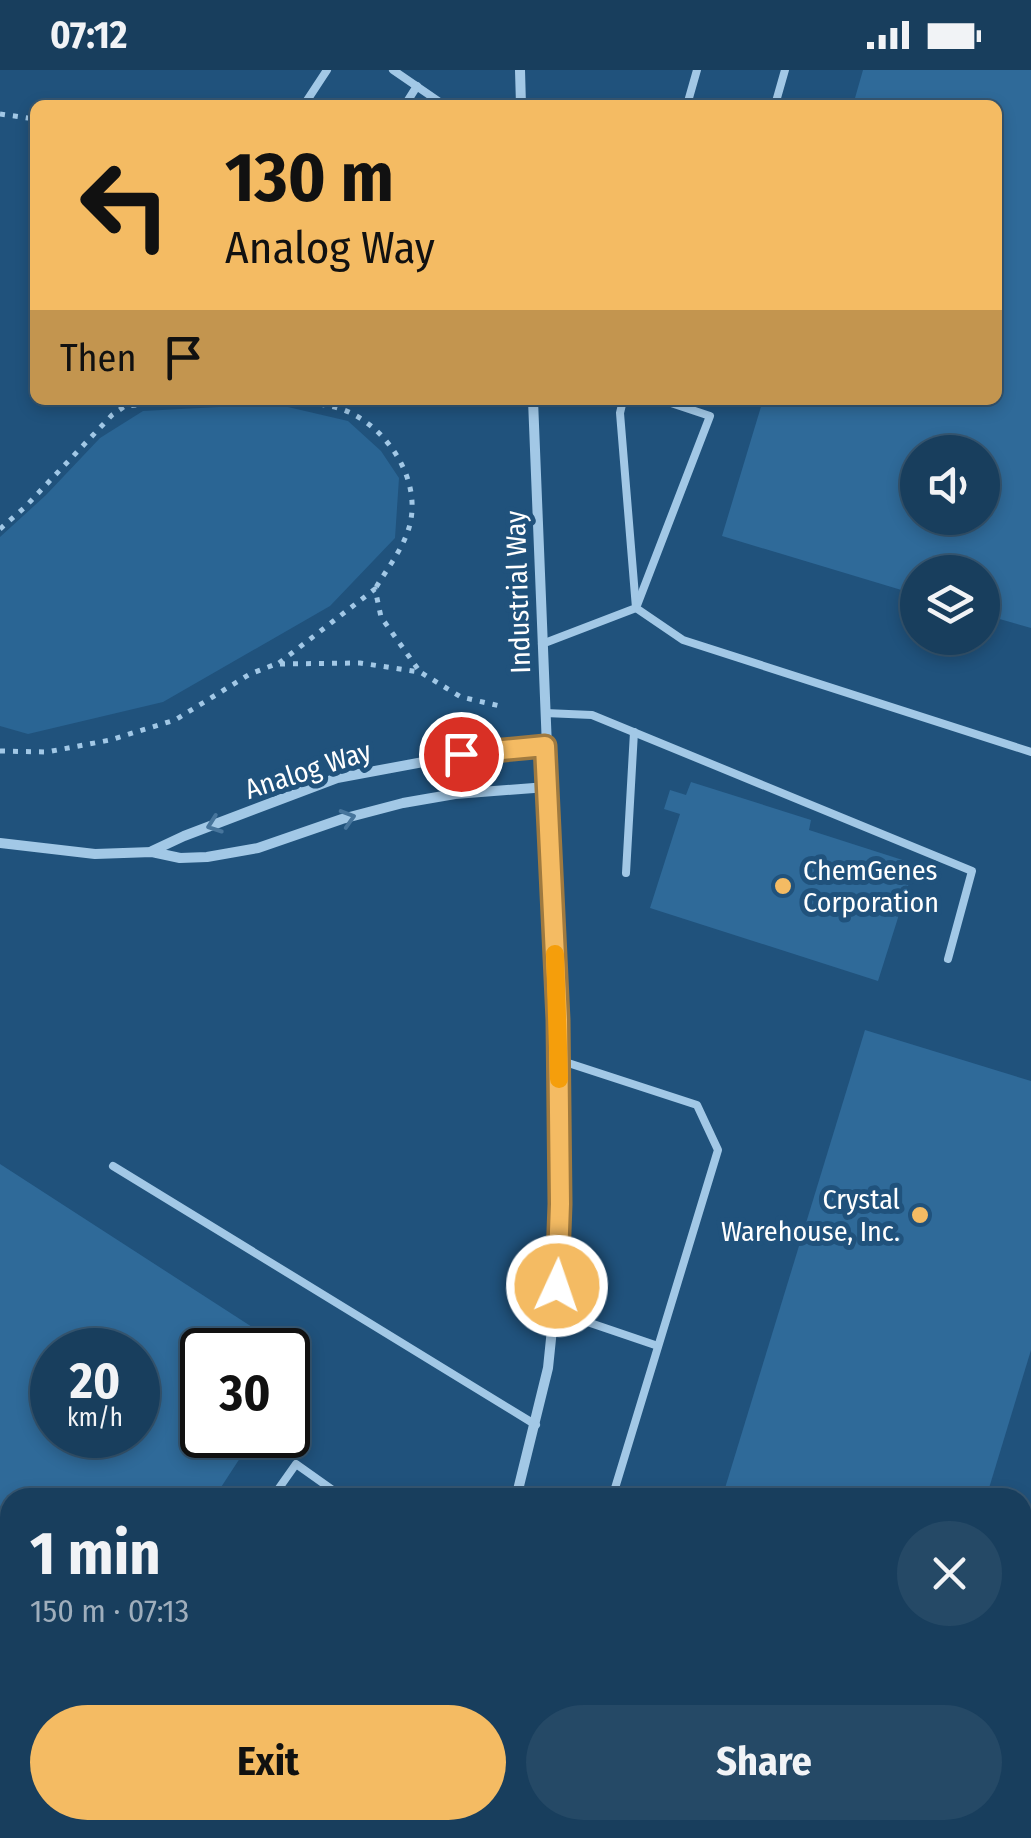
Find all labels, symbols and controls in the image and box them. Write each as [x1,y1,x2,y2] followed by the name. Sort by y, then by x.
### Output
[50,12,127,58] text: 07:12
[225,136,394,220] text: 130 m
[60,140,190,270] icon: left
[225,221,435,275] text: Analog Way
[156,330,211,385] icon: arrive
[60,335,136,381] text: Then
[900,435,1000,655] map controls
[900,435,1000,535] button: sound
[499,509,537,674] street label: Industrial Way
[900,555,1000,655] button: layers
[419,712,504,797] pin
[434,727,489,782] icon: arrive
[241,734,376,806] street label: Analog Way
[338,809,355,830] one-way arrow
[207,813,224,834] one-way arrow
[803,854,939,919] place label: ChemGenes Corporation
[772,875,794,897] marker: ChemGenes Corporation
[721,1183,900,1248] place label: Crystal Warehouse, Inc.
[909,1204,931,1226] marker: Crystal Warehouse, Inc.
[505,1234,609,1338] position arrow
[180,1328,310,1458] speed limit sign: 30
[70,1351,120,1411] text: 20
[67,1403,123,1433] text: km/h
[30,1518,161,1590] text: 1 min
[897,1521,1002,1626] button: close
[30,1592,189,1630] text: 150 m · 07:13
[30,1705,506,1820] button: Exit
[526,1705,1002,1820] button: Share

